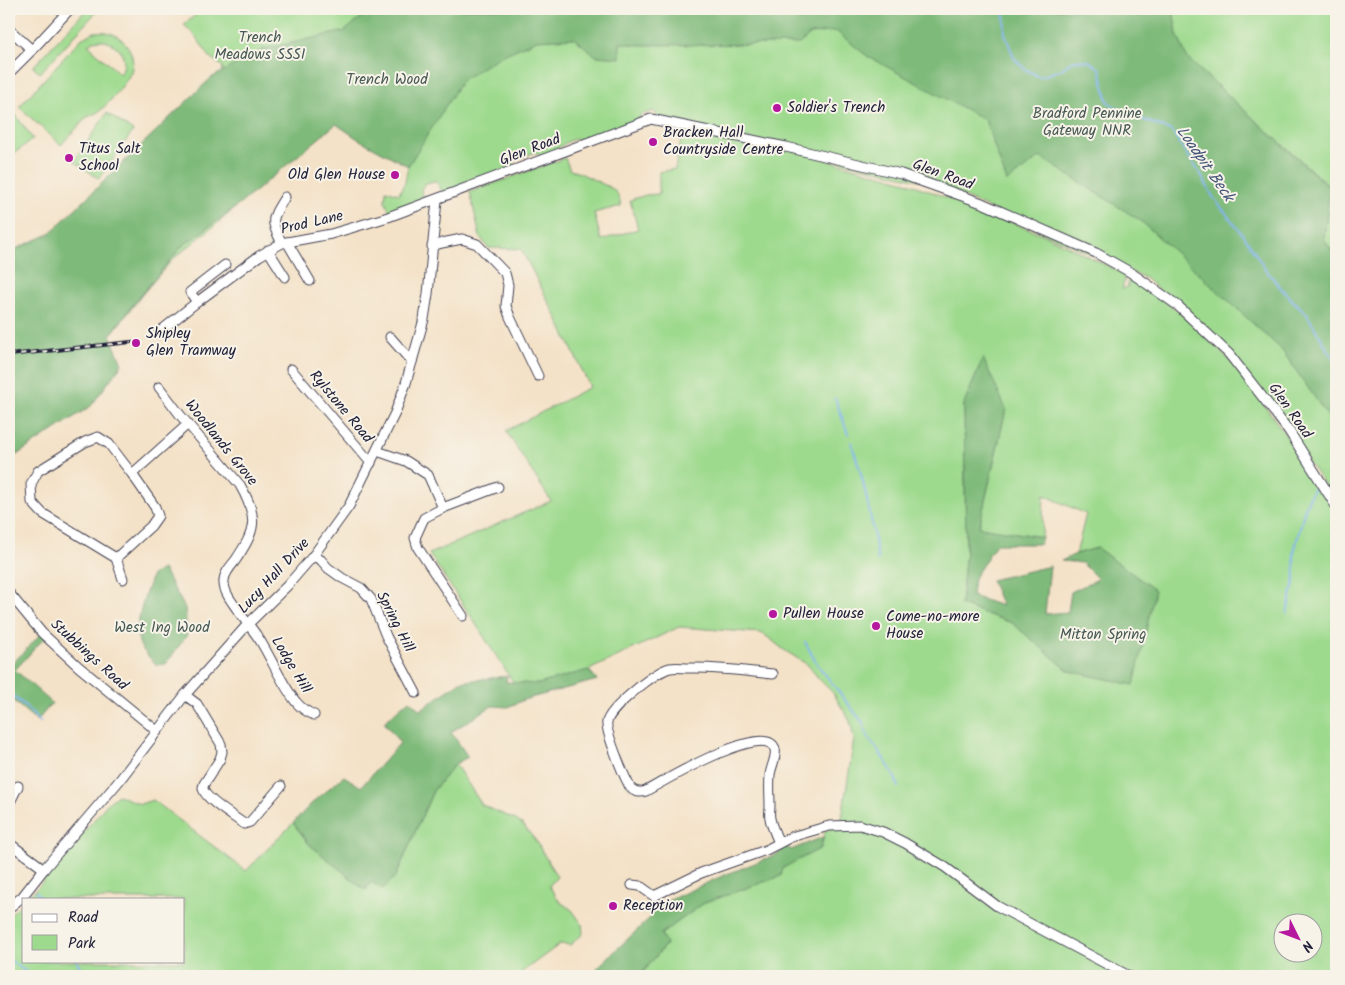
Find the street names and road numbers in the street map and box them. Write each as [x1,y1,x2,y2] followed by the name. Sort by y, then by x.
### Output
[496,127,564,173] street label: Glen Road
[909,153,978,197] street label: Glen Road
[278,204,346,242] street label: Prod Lane
[303,365,379,449] street label: Rylstone Road
[1262,378,1318,444] street label: Glen Road
[179,394,264,492] street label: Woodlands Grove
[232,532,316,620] street label: Lucy Hall Drive
[369,587,421,657] street label: Spring Hill
[45,613,134,697] street label: Stubbings Road
[264,632,318,699] street label: Lodge Hill

